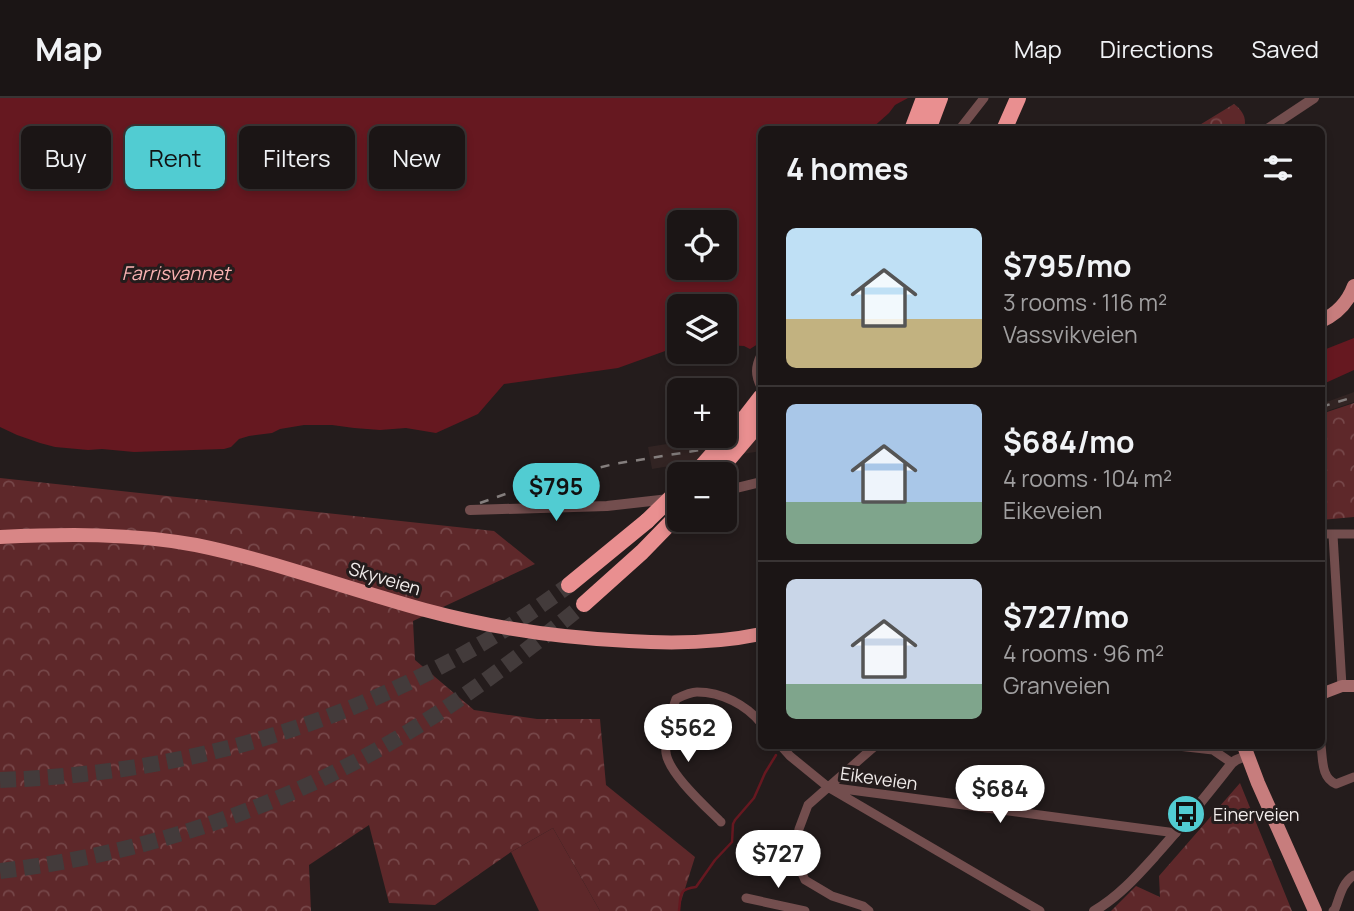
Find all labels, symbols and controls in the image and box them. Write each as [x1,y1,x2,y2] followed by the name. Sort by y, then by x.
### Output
[35,26,103,71] text: Map
[1014,32,1062,65] text: Map
[1100,32,1213,65] text: Directions
[1251,32,1319,65] text: Saved
[21,126,111,189] chip: Buy
[125,126,225,189] chip: Rent
[239,126,355,189] chip: Filters
[369,126,465,189] chip: New
[786,148,909,189] text: 4 homes
[1259,149,1297,187] icon: filters
[667,210,737,532] map controls
[667,210,737,280] button: locate
[1003,245,1131,286] text: $795/mo
[842,256,926,340] icon: home
[122,260,233,286] water label: Farrisvannet
[1003,286,1167,318] text: 3 rooms · 116 m²
[667,294,737,364] button: layers
[1003,318,1138,350] text: Vassvikveien
[667,378,737,448] button: +
[1003,421,1134,462] text: $684/mo
[842,432,926,516] icon: home
[667,462,737,532] button: −
[1003,462,1172,494] text: 4 rooms · 104 m²
[515,464,597,523] pin: $795
[529,470,583,502] text: $795
[1003,494,1102,526] text: Eikeveien
[346,556,424,600] street label: Skyveien
[1003,596,1129,637] text: $727/mo
[842,607,926,691] icon: home
[1003,637,1164,669] text: 4 rooms · 96 m²
[1003,669,1110,701] text: Granveien
[647,704,729,764] pin: $562
[660,711,716,743] text: $562
[839,761,919,795] street label: Eikeveien
[959,766,1041,825] pin: $684
[972,772,1028,804] text: $684
[1165,793,1207,835] bus stop icon: Einerveien
[1213,802,1300,826] place label: Einerveien
[737,830,819,890] pin: $727
[752,837,804,869] text: $727

